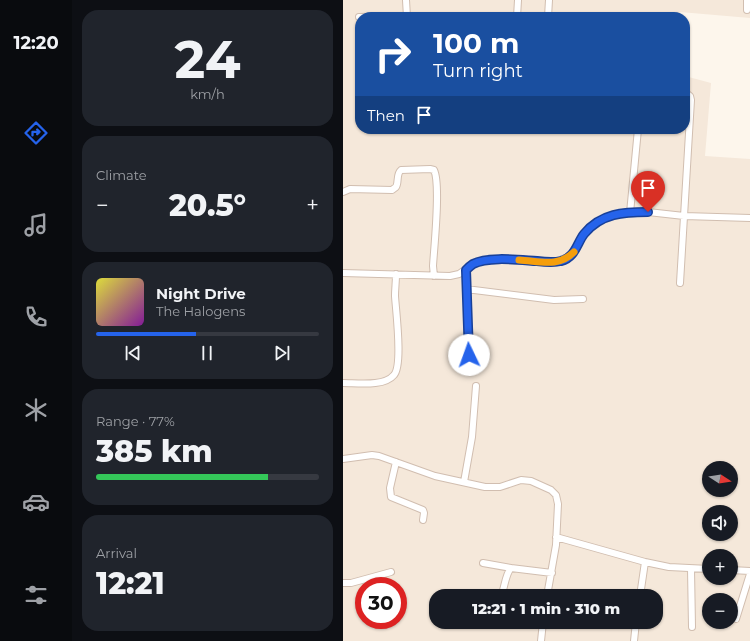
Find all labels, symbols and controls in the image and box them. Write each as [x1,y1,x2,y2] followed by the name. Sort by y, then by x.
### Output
[433,26,519,60] text: 100 m
[175,28,240,91] text: 24
[367,28,419,80] icon: right
[13,32,59,54] text: 12:20
[433,60,523,82] text: Turn right
[190,86,225,102] text: km/h
[413,104,435,126] icon: arrive
[367,106,405,125] text: Then
[22,119,50,147] icon: directions
[96,167,147,183] text: Climate
[631,171,665,212] pin
[637,177,659,199] icon: arrive
[169,187,246,224] text: 20.5°
[96,192,109,219] text: −
[306,192,319,219] text: +
[22,211,50,239] icon: music
[156,284,246,303] text: Night Drive
[22,303,50,331] icon: phone
[156,303,245,319] text: The Halogens
[448,334,490,376] position arrow
[122,342,144,364] icon: previous
[196,342,218,364] icon: pause
[271,342,293,364] icon: next
[22,396,50,424] icon: climate
[96,413,175,429] text: Range · 77%
[96,433,213,470] text: 385 km
[702,461,738,497] north arrow
[702,461,738,629] map controls
[22,488,50,516] icon: car
[702,505,738,541] button: sound
[96,545,137,561] text: Arrival
[702,549,738,585] button: +
[96,565,165,602] text: 12:21
[355,577,407,629] speed limit sign: 30
[22,581,50,609] icon: filters
[702,593,738,629] button: −
[472,599,620,618] text: 12:21 · 1 min · 310 m

